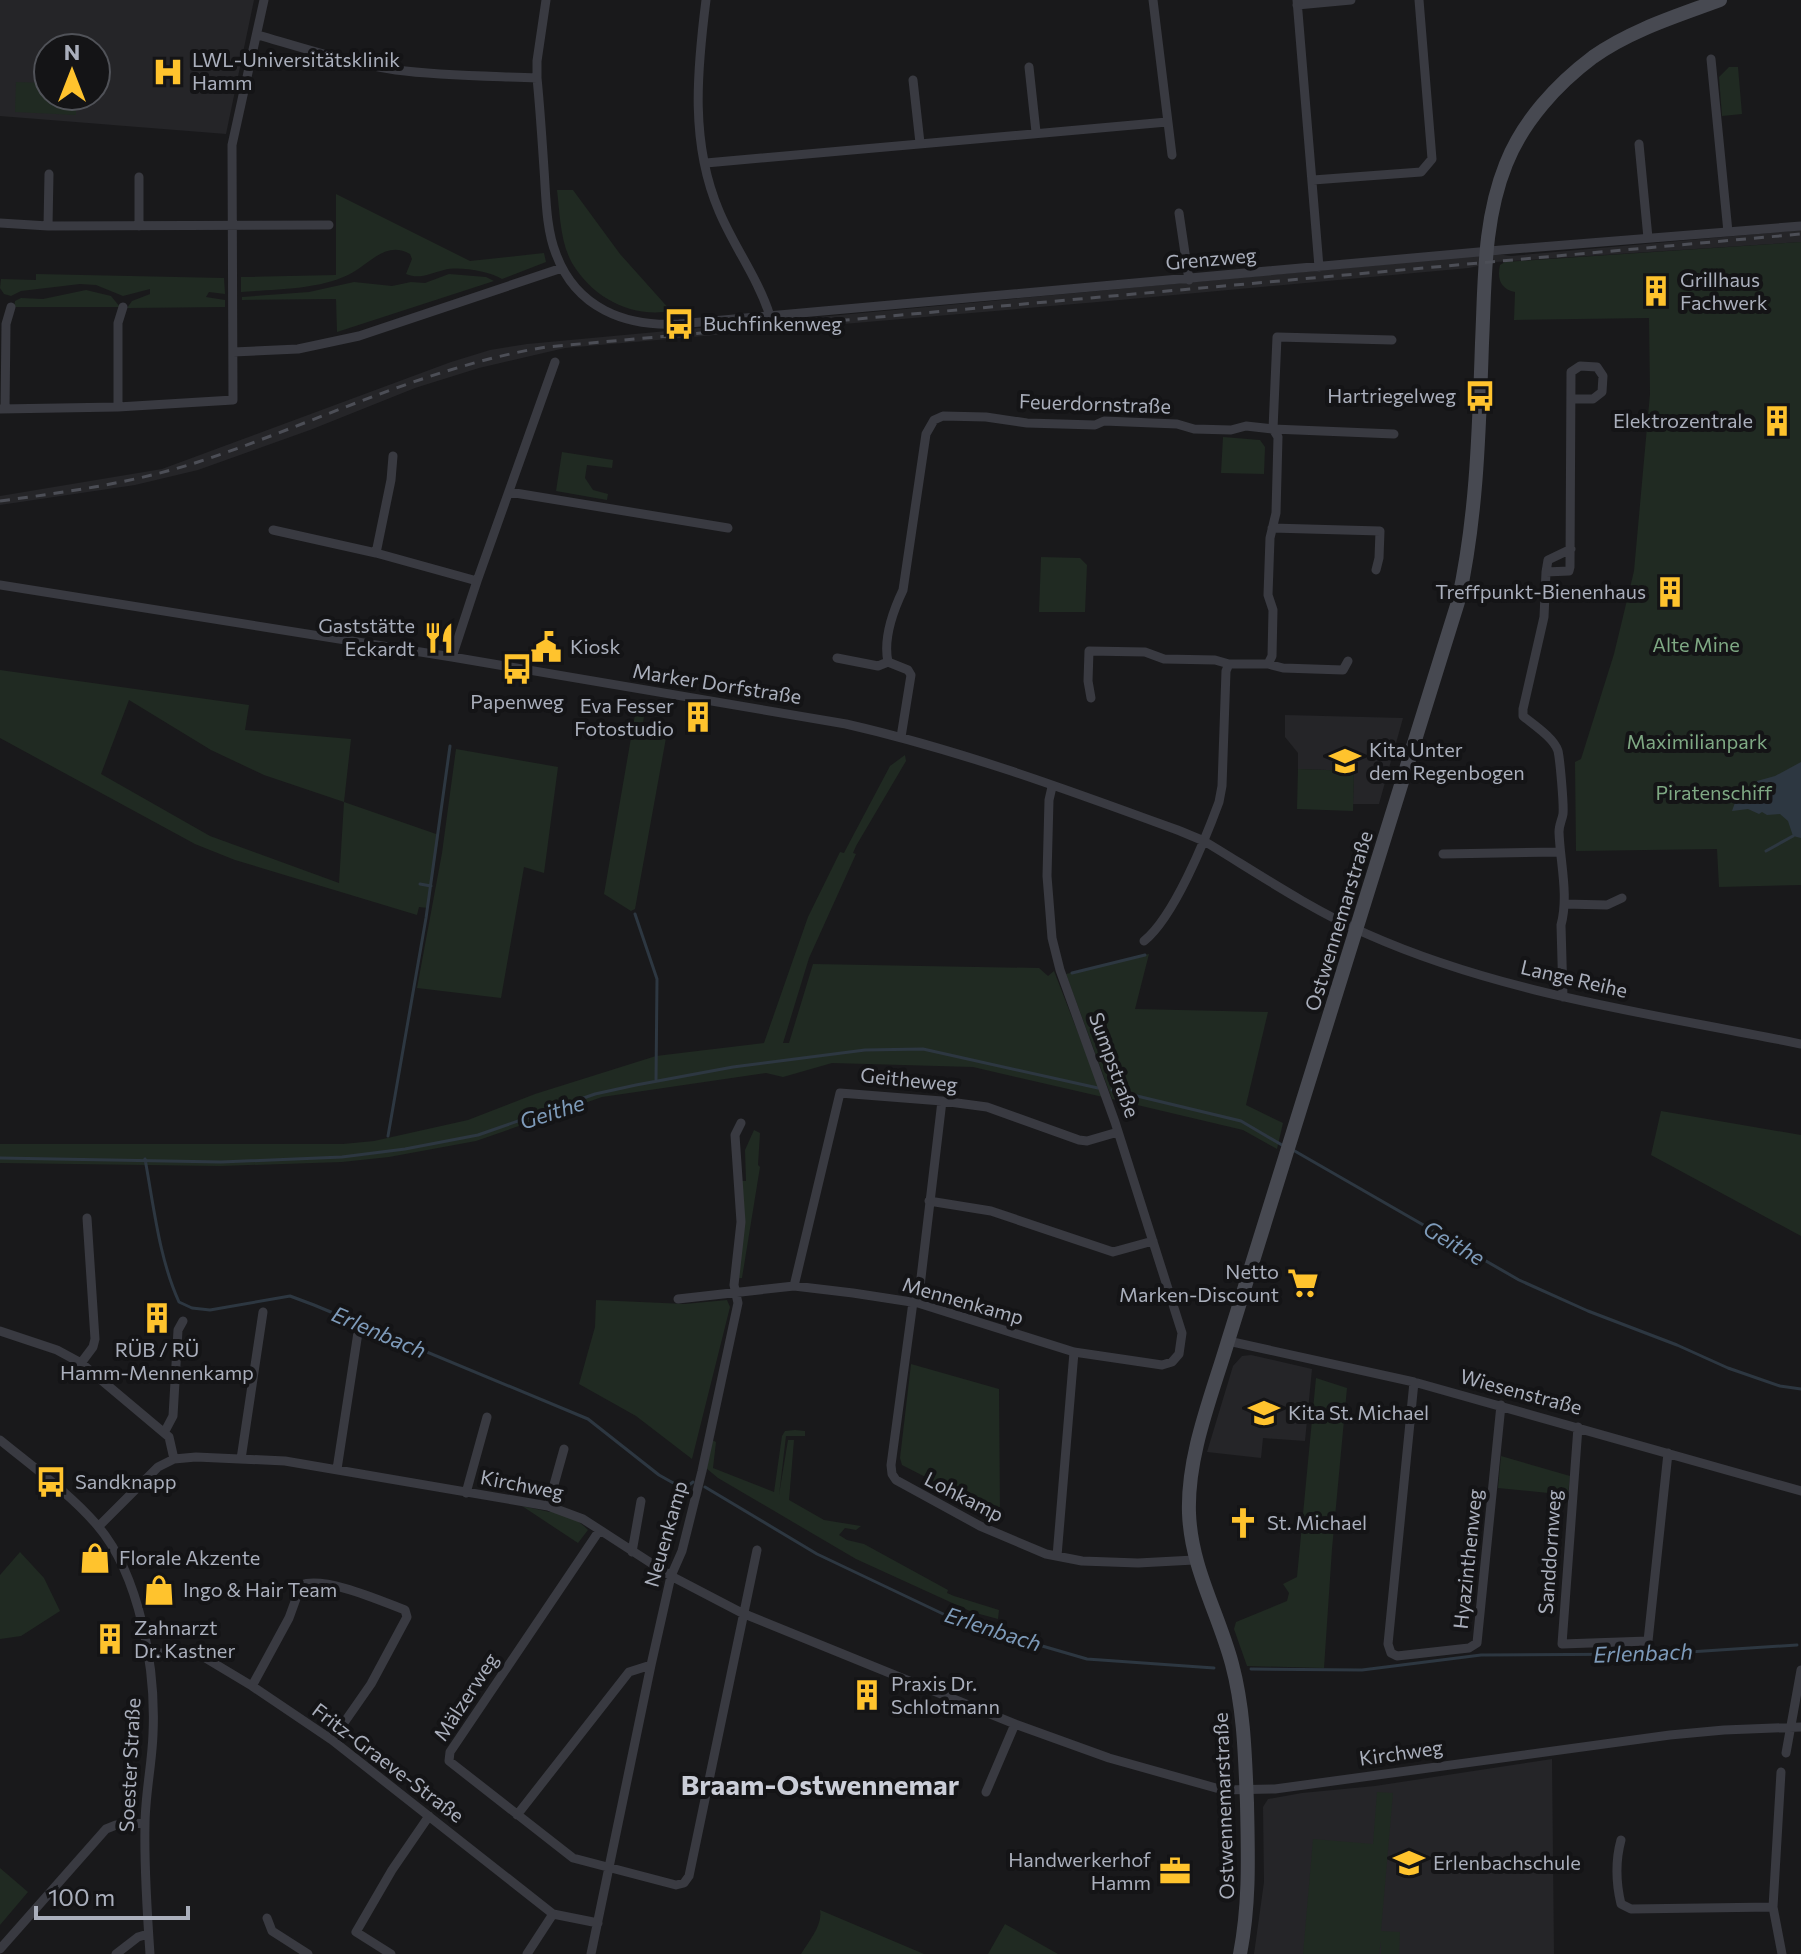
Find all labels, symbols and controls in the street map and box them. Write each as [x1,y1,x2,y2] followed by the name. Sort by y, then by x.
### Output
[32,32,112,112] north arrow
[64,38,80,65] text: N
[192,47,400,94] place label: LWL-Universitätsklinik Hamm
[151,55,185,89] hospital icon: LWL-Universitätsklinik Hamm
[1164,242,1258,274] street label: Grenzweg
[1680,267,1768,314] place label: Grillhaus Fachwerk
[1639,274,1673,308] building icon: Grillhaus Fachwerk
[662,307,696,341] bus stop icon: Buchfinkenweg
[703,311,842,335] place label: Buchfinkenweg
[1463,379,1497,413] bus stop icon: Hartriegelweg
[1327,383,1456,407] place label: Hartriegelweg
[1019,388,1171,418] street label: Feuerdornstraße
[1760,404,1794,438] building icon: Elektrozentrale
[1613,408,1753,432] place label: Elektrozentrale
[1653,575,1687,609] building icon: Treffpunkt-Bienenhaus
[1435,579,1646,603] place label: Treffpunkt-Bienenhaus
[318,613,415,660] place label: Gaststätte Eckardt
[422,621,456,655] restaurant icon: Gaststätte Eckardt
[529,630,563,664] public building icon: Kiosk
[1652,632,1740,656] park label: Alte Mine
[570,634,620,658] place label: Kiosk
[500,652,534,686] bus stop icon: Papenweg
[631,658,803,708] street label: Marker Dorfstraße
[470,689,564,713] place label: Papenweg
[574,693,674,740] place label: Eva Fesser Fotostudio
[681,700,715,734] building icon: Eva Fesser Fotostudio
[1626,729,1768,753] park label: Maximilianpark
[1369,737,1525,784] place label: Kita Unter dem Regenbogen
[1328,744,1362,778] school or university icon: Kita Unter dem Regenbogen
[1656,780,1773,804] park label: Piratenschiff
[1299,828,1377,1014] street label: Ostwennemarstraße
[1518,954,1630,1002] street label: Lange Reihe
[1085,1009,1145,1121] street label: Sumpstraße
[859,1062,959,1096] street label: Geitheweg
[516,1088,588,1135] water label: Geithe
[1419,1214,1490,1271] water label: Geithe
[1119,1259,1279,1306] place label: Netto Marken-Discount
[1286,1266,1320,1300] supermarket icon: Netto Marken-Discount
[900,1271,1027,1329] street label: Mennenkamp
[328,1300,430,1363] water label: Erlenbach
[140,1301,174,1335] building icon: RÜB / RÜ Hamm-Mennenkamp
[60,1337,254,1384] place label: RÜB / RÜ Hamm-Mennenkamp
[1458,1363,1585,1419] street label: Wiesenstraße
[1247,1396,1281,1430] school or university icon: Kita St. Michael
[1288,1400,1429,1424] place label: Kita St. Michael
[478,1464,566,1504] street label: Kirchweg
[34,1465,68,1499] bus stop icon: Sandknapp
[921,1466,1008,1526] street label: Lohkamp
[75,1469,177,1493] place label: Sandknapp
[638,1478,692,1590] street label: Neuenkamp
[1448,1488,1486,1630] street label: Hyazinthenweg
[1533,1489,1565,1615] street label: Sanddornweg
[1226,1506,1260,1540] church icon: St. Michael
[1267,1510,1367,1534] place label: St. Michael
[78,1541,112,1575] shop icon: Florale Akzente
[119,1545,260,1569] place label: Florale Akzente
[142,1573,176,1607] shop icon: Ingo & Hair Team
[183,1577,337,1601] place label: Ingo & Hair Team
[942,1600,1045,1657] water label: Erlenbach
[134,1615,235,1662] place label: Zahnarzt Dr. Kastner
[93,1622,127,1656] building icon: Zahnarzt Dr. Kastner
[1593,1637,1693,1668] water label: Erlenbach
[428,1648,503,1745] street label: Mälzerweg
[891,1671,1000,1718] place label: Praxis Dr. Schlotmann
[850,1678,884,1712] building icon: Praxis Dr. Schlotmann
[114,1697,145,1833] street label: Soester Straße
[308,1697,469,1827] street label: Fritz-Graeve-Straße
[1208,1712,1238,1900] street label: Ostwennemarstraße
[1357,1734,1444,1770] street label: Kirchweg
[681,1767,960,1801] district label: Braam-Ostwennemar
[1392,1846,1426,1880] school or university icon: Erlenbachschule
[1008,1847,1151,1894] place label: Handwerkerhof Hamm
[1433,1850,1581,1874] place label: Erlenbachschule
[1158,1854,1192,1888] office icon: Handwerkerhof Hamm
[36,1870,188,1920] scale bar
[48,1882,115,1911] text: 100 m

